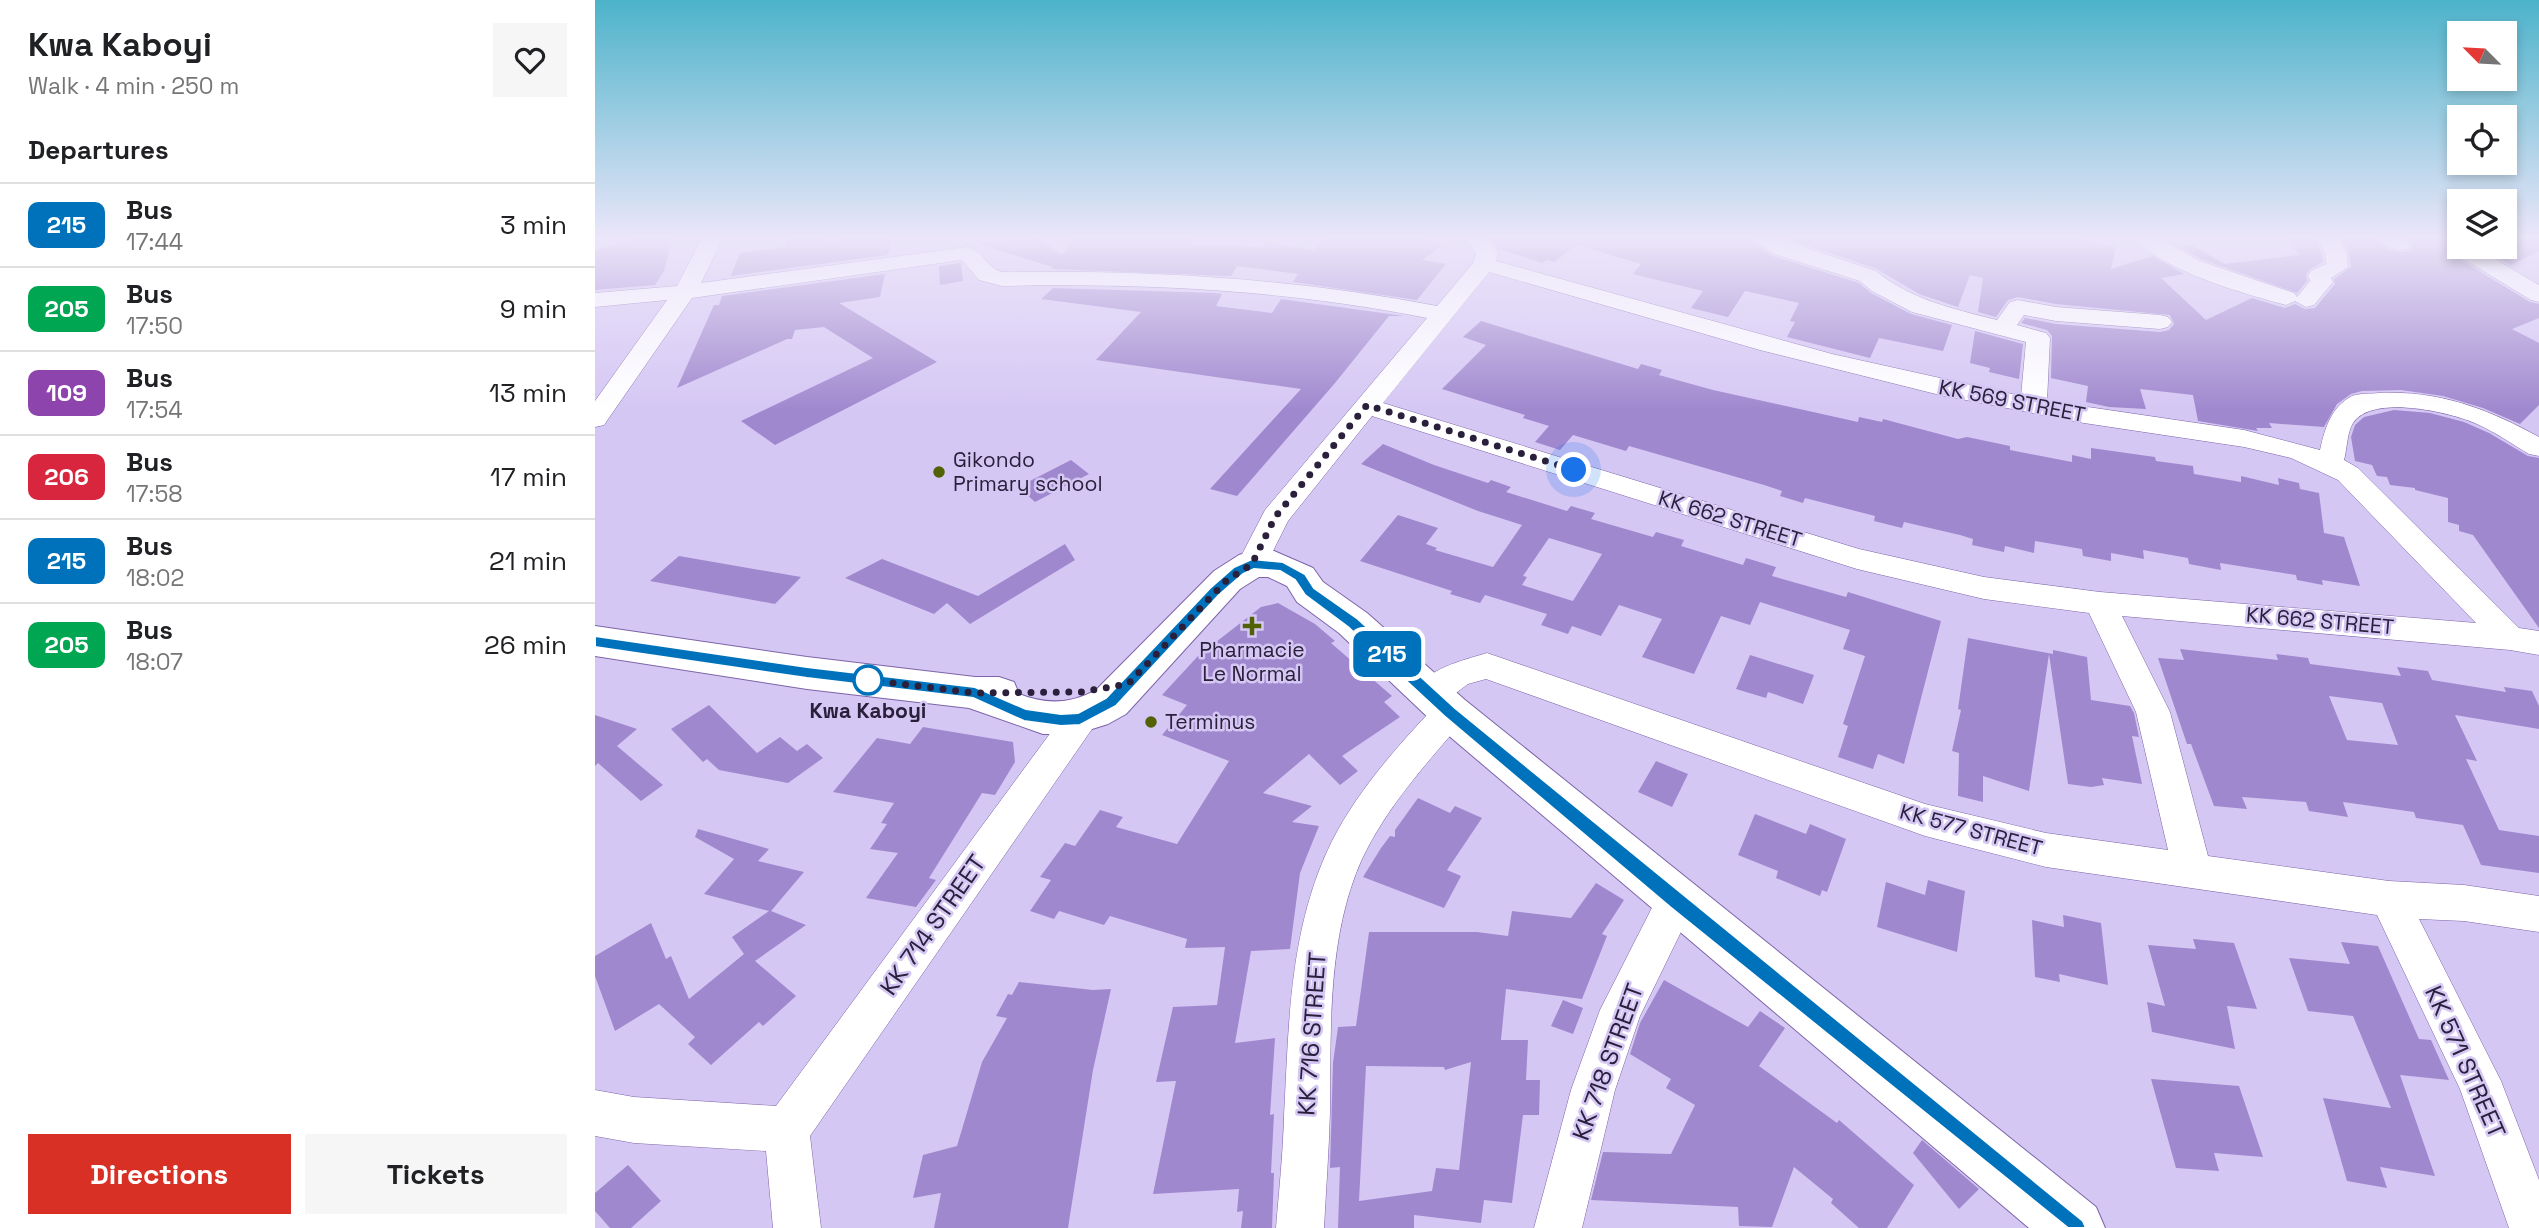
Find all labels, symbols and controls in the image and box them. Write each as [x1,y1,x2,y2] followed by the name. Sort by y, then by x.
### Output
[2447,21,2517,91] north arrow
[2447,21,2517,259] map controls
[493,23,567,97] button: heart
[28,24,212,66] text: Kwa Kaboyi
[28,71,239,101] text: Walk · 4 min · 250 m
[2447,105,2517,175] button: locate
[28,133,169,167] text: Departures
[2447,189,2517,259] button: layers
[126,193,173,227] text: Bus
[500,208,567,242] text: 3 min
[47,209,86,240] text: 215
[126,227,183,257] text: 17:44
[126,277,173,311] text: Bus
[500,292,567,326] text: 9 min
[44,293,89,324] text: 205
[126,311,183,341] text: 17:50
[126,361,173,395] text: Bus
[1937,373,2088,428] street label: KK 569 STREET
[489,376,567,410] text: 13 min
[46,377,87,408] text: 109
[126,395,183,425] text: 17:54
[126,445,173,479] text: Bus
[953,446,1103,497] place label: Gikondo Primary school
[1556,452,1591,487] your location
[490,460,567,494] text: 17 min
[44,461,89,492] text: 206
[931,464,947,480] marker: Gikondo Primary school
[126,479,183,509] text: 17:58
[1655,484,1805,553] street label: KK 662 STREET
[126,529,173,563] text: Bus
[489,544,567,578] text: 21 min
[47,545,86,576] text: 215
[126,563,184,593] text: 18:02
[2245,601,2395,640] street label: KK 662 STREET
[126,613,173,647] text: Bus
[1244,618,1260,634] marker: Pharmacie Le Normal
[484,628,567,662] text: 26 min
[44,629,89,660] text: 205
[1347,631,1427,677] line badge: 215
[1199,636,1305,687] place label: Pharmacie Le Normal
[1367,638,1407,669] text: 215
[126,647,183,677] text: 18:07
[853,665,883,695] marker: Kwa Kaboyi
[810,697,926,724] place label: Kwa Kaboyi
[1165,708,1255,735] place label: Terminus
[1143,714,1159,730] marker: Terminus
[1897,798,2045,861] street label: KK 577 STREET
[873,849,992,1001] street label: KK 714 STREET
[1290,951,1333,1117] street label: KK 716 STREET
[1565,979,1650,1144] street label: KK 718 STREET
[2418,981,2513,1143] street label: KK 571 STREET
[28,1134,291,1214] button: Directions
[305,1134,567,1214] button: Tickets

